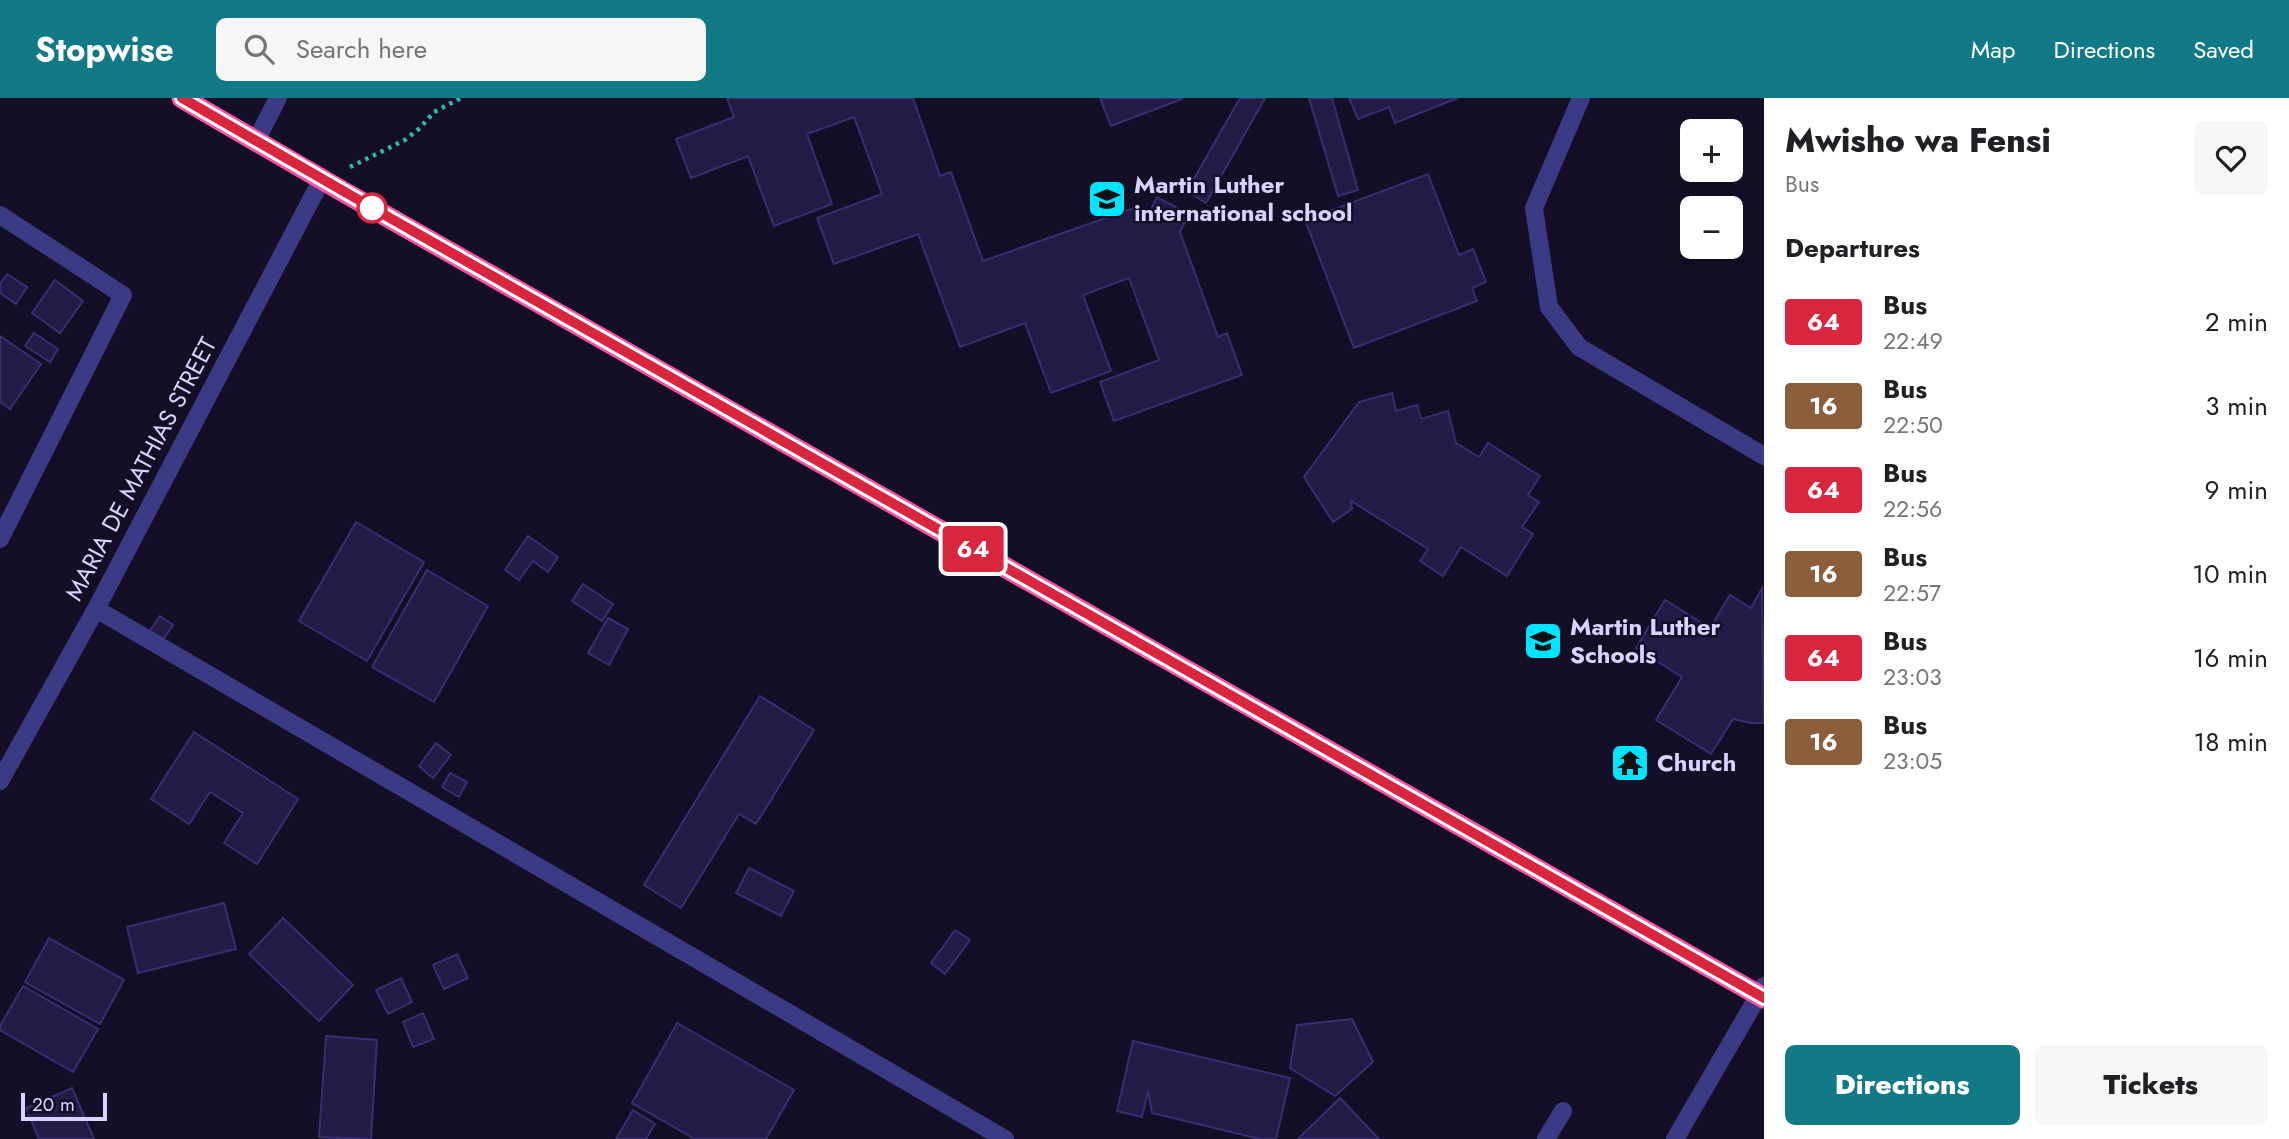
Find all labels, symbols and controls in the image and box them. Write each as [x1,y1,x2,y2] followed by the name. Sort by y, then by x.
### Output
[216,18,706,81] search box
[35,26,174,73] text: Stopwise
[240,30,278,68] icon: search
[296,30,427,68] text: Search here
[1971,32,2016,67] text: Map
[2054,32,2155,67] text: Directions
[2193,32,2254,67] text: Saved
[1785,117,2051,164] text: Mwisho wa Fensi
[1680,119,1743,259] map controls
[1680,119,1743,182] button: +
[2194,121,2268,195] button: heart
[1134,167,1353,230] place label: Martin Luther international school
[1785,167,1819,201] text: Bus
[1086,178,1128,220] school or university icon: Martin Luther international school
[357,193,387,223] unlabelled marker
[1680,196,1743,259] button: −
[1785,229,1920,267] text: Departures
[1883,286,1927,324] text: Bus
[2205,303,2268,341] text: 2 min
[1807,304,1840,339] text: 64
[1883,324,1943,358] text: 22:49
[56,331,225,607] street label: MARIA DE MATHIAS STREET
[1883,370,1927,408] text: Bus
[2205,387,2268,425] text: 3 min
[1809,388,1838,423] text: 16
[1883,408,1943,442] text: 22:50
[1883,454,1927,492] text: Bus
[2205,471,2268,509] text: 9 min
[1807,472,1840,507] text: 64
[1883,492,1942,526] text: 22:56
[942,526,1004,572] line badge: 64
[957,531,989,566] text: 64
[1883,538,1927,576] text: Bus
[2192,555,2268,593] text: 10 min
[1809,556,1838,591] text: 16
[1883,576,1941,610] text: 22:57
[1570,609,1720,672] place label: Martin Luther Schools
[1522,620,1564,662] school or university icon: Martin Luther Schools
[1883,622,1927,660] text: Bus
[2193,639,2268,677] text: 16 min
[1807,640,1840,675] text: 64
[1883,660,1942,694] text: 23:03
[1883,706,1927,744] text: Bus
[2194,723,2268,761] text: 18 min
[1809,724,1838,759] text: 16
[1609,742,1651,784] temple icon: Church
[1883,744,1942,778] text: 23:05
[1657,745,1736,780] place label: Church
[1785,1045,2020,1125] button: Directions
[2034,1045,2268,1125] button: Tickets
[21,1090,107,1122] scale bar
[32,1091,75,1118] text: 20 m

